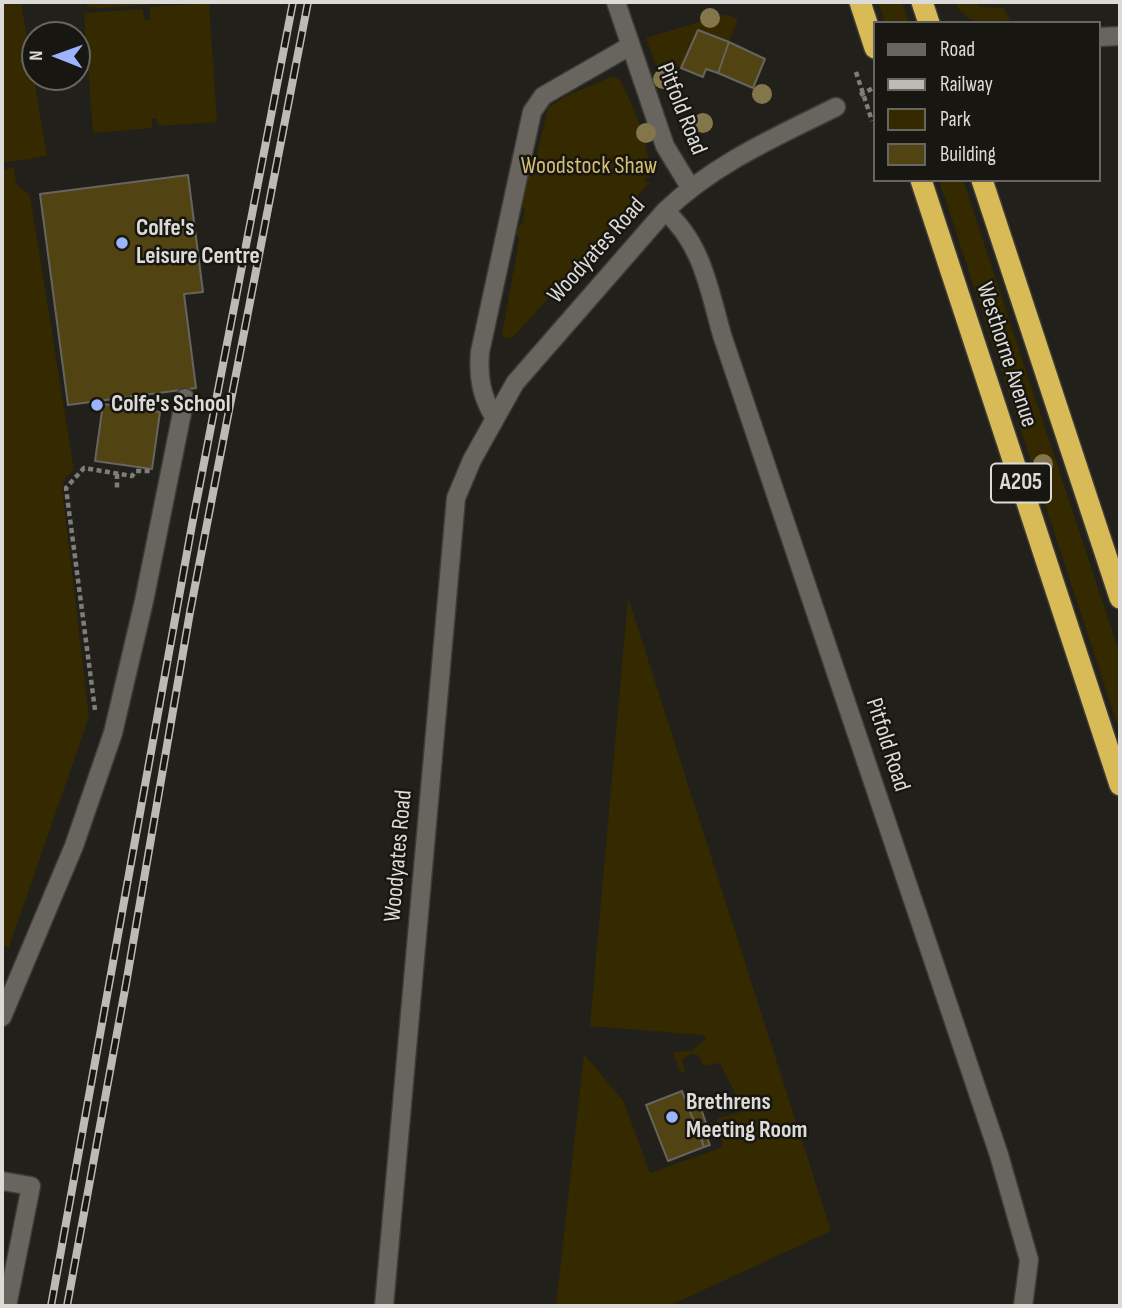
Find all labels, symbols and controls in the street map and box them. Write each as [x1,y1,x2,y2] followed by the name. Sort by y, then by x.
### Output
[21,21,91,91] north arrow
[874,21,1101,182] legend
[940,37,975,62] text: Road
[25,50,48,61] text: N
[650,59,712,159] street label: Pitfold Road
[940,72,993,97] text: Railway
[940,107,971,132] text: Park
[940,142,996,167] text: Building
[521,153,657,181] park label: Woodstock Shaw
[542,192,652,310] street label: Woodyates Road
[136,215,260,271] place label: Colfe's Leisure Centre
[114,235,130,251] marker: Colfe's Leisure Centre
[969,279,1043,431] street label: Westhorne Avenue
[111,391,231,419] place label: Colfe's School
[89,397,105,413] marker: Colfe's School
[991,463,1051,503] road number: A205
[858,695,916,795] street label: Pitfold Road
[379,789,419,923] street label: Woodyates Road
[686,1089,807,1145] place label: Brethrens Meeting Room
[664,1109,680,1125] marker: Brethrens Meeting Room

